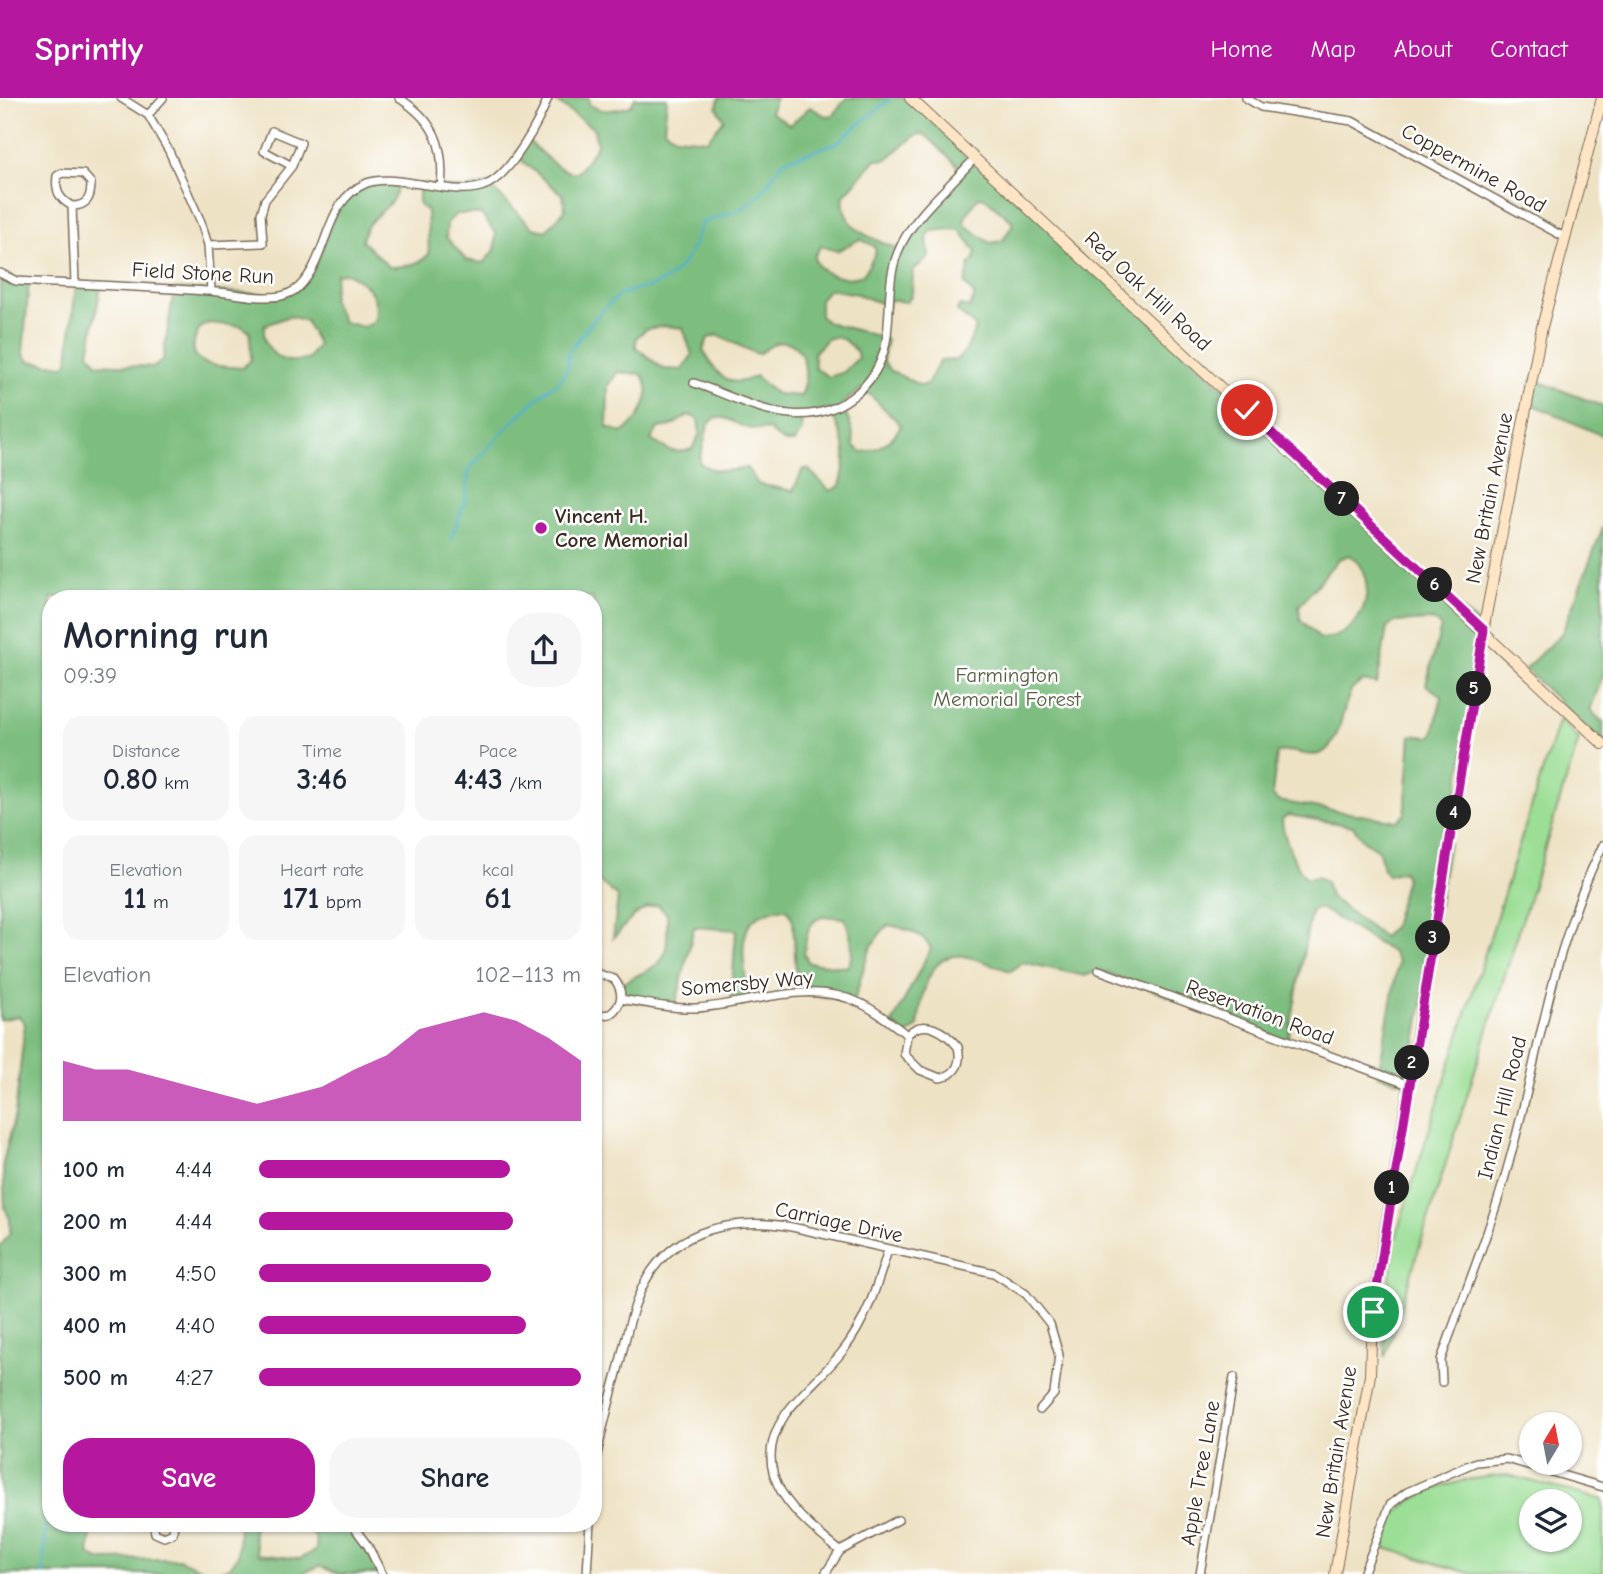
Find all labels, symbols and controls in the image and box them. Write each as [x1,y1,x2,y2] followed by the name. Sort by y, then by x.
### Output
[35,30,143,68] text: Sprintly
[1211,35,1272,63] text: Home
[1310,35,1356,63] text: Map
[1394,35,1452,63] text: About
[1490,35,1568,63] text: Contact
[1397,118,1551,218] street label: Coppermine Road
[1080,226,1216,356] street label: Red Oak Hill Road
[131,257,275,289] street label: Field Stone Run
[1217,380,1277,440] pin
[1228,391,1266,429] icon: check
[1461,411,1517,585] street label: New Britain Avenue
[1324,482,1360,516] pin: 7
[1337,487,1346,509] text: 7
[555,504,688,552] place label: Vincent H. Core Memorial
[533,520,549,536] marker: Vincent H. Core Memorial
[1418,568,1452,602] pin: 6
[1430,573,1439,595] text: 6
[507,613,581,687] button: share
[63,614,269,658] text: Morning run
[63,662,117,689] text: 09:39
[933,663,1082,711] park label: Farmington Memorial Forest
[1456,672,1492,706] pin: 5
[1468,677,1479,699] text: 5
[112,740,180,762] text: Distance
[302,740,342,762] text: Time
[479,740,517,762] text: Pace
[103,762,158,797] text: 0.80
[297,762,347,797] text: 3:46
[454,762,503,797] text: 4:43
[158,772,189,794] text: km
[503,772,542,794] text: /km
[1436,796,1472,830] pin: 4
[1449,801,1458,823] text: 4
[110,859,182,881] text: Elevation
[280,859,364,881] text: Heart rate
[482,859,514,881] text: kcal
[123,881,147,916] text: 11
[282,881,319,916] text: 171
[484,881,512,916] text: 61
[147,891,169,913] text: m
[319,891,362,913] text: bpm
[1416,920,1450,956] pin: 3
[1428,926,1437,948] text: 3
[63,961,151,988] text: Elevation
[475,961,581,988] text: 102–113 m
[680,965,814,1001] street label: Somersby Way
[1183,974,1337,1050] street label: Reservation Road
[1473,1034,1531,1182] street label: Indian Hill Road
[1394,1046,1430,1080] pin: 2
[1407,1051,1416,1073] text: 2
[63,1156,125,1183] text: 100 m
[175,1156,213,1183] text: 4:44
[1374,1170,1410,1206] pin: 1
[1388,1176,1395,1198] text: 1
[773,1197,905,1247] street label: Carriage Drive
[63,1208,127,1235] text: 200 m
[175,1208,213,1235] text: 4:44
[63,1260,127,1287] text: 300 m
[175,1260,217,1287] text: 4:50
[1343,1282,1403,1342] pin
[1354,1293,1392,1331] icon: arrive
[63,1312,127,1339] text: 400 m
[175,1312,215,1339] text: 4:40
[63,1364,128,1391] text: 500 m
[175,1364,213,1391] text: 4:27
[1311,1364,1361,1540] street label: New Britain Avenue
[1175,1399,1225,1547] street label: Apple Tree Lane
[1519,1412,1582,1475] north arrow
[1519,1412,1582,1552] map controls
[63,1438,315,1518] button: Save
[329,1438,581,1518] button: Share
[1519,1489,1582,1552] button: layers

